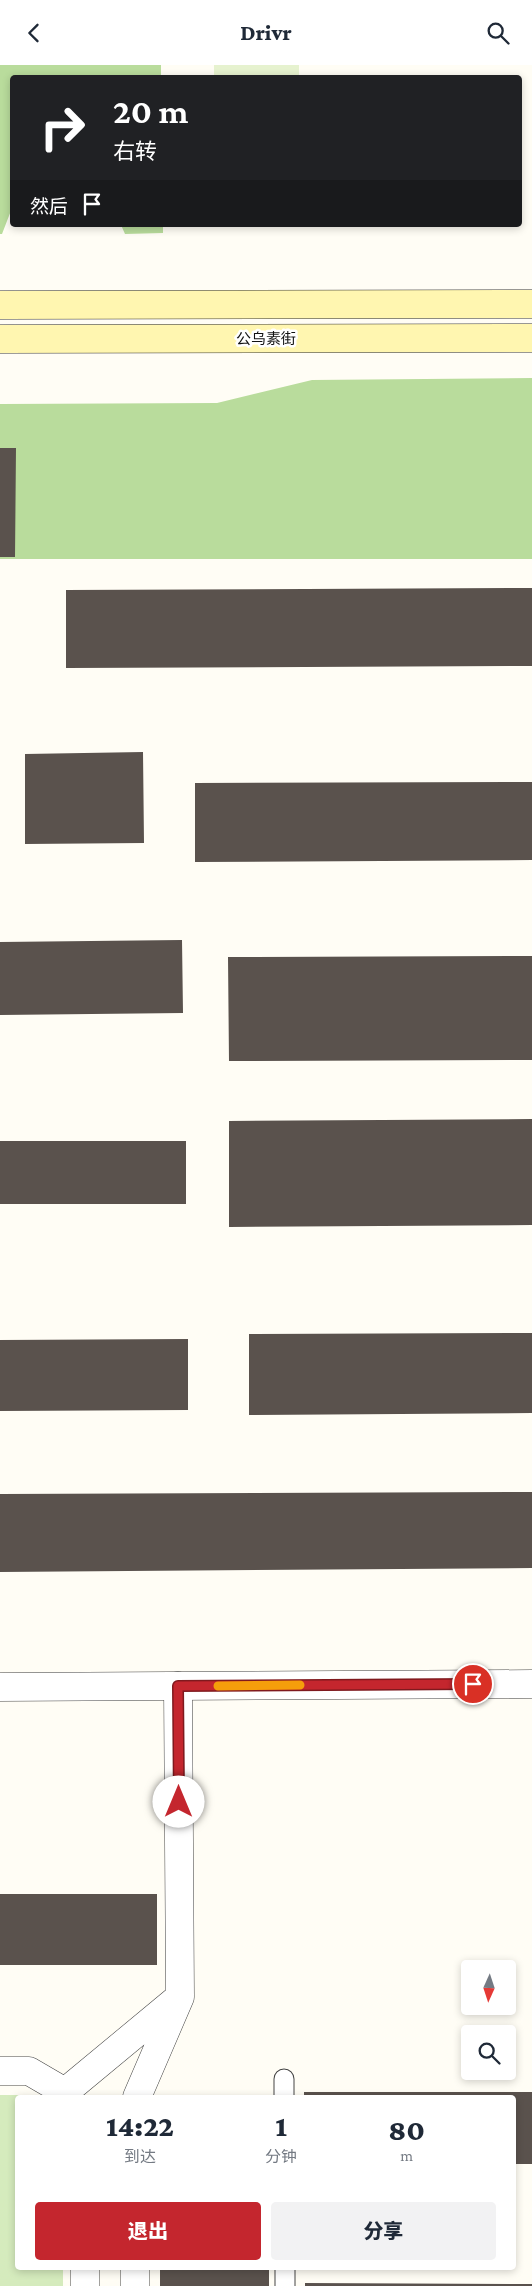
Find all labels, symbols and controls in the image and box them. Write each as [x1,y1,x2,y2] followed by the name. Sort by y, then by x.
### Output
[20,19,48,47] icon: back
[484,19,512,47] icon: search
[240,20,292,45] text: Drivr
[113,92,188,131] text: 20 m
[30,95,95,160] icon: right
[113,139,157,164] text: 右转
[78,190,106,218] icon: arrive
[30,196,68,217] text: 然后
[236,331,296,347] street label: 公乌素街
[452,1663,494,1705] pin
[459,1670,487,1698] icon: arrive
[152,1775,204,1827] position arrow
[461,1960,516,2015] north arrow
[461,1960,516,2080] map controls
[461,2025,516,2080] button: search
[106,2109,174,2142] text: 14:22
[275,2109,287,2142] text: 1
[388,2113,425,2146] text: 80
[400,2147,413,2164] text: m
[124,2148,156,2165] text: 到达
[265,2148,297,2165] text: 分钟
[35,2202,261,2260] button: 退出
[271,2202,496,2260] button: 分享

